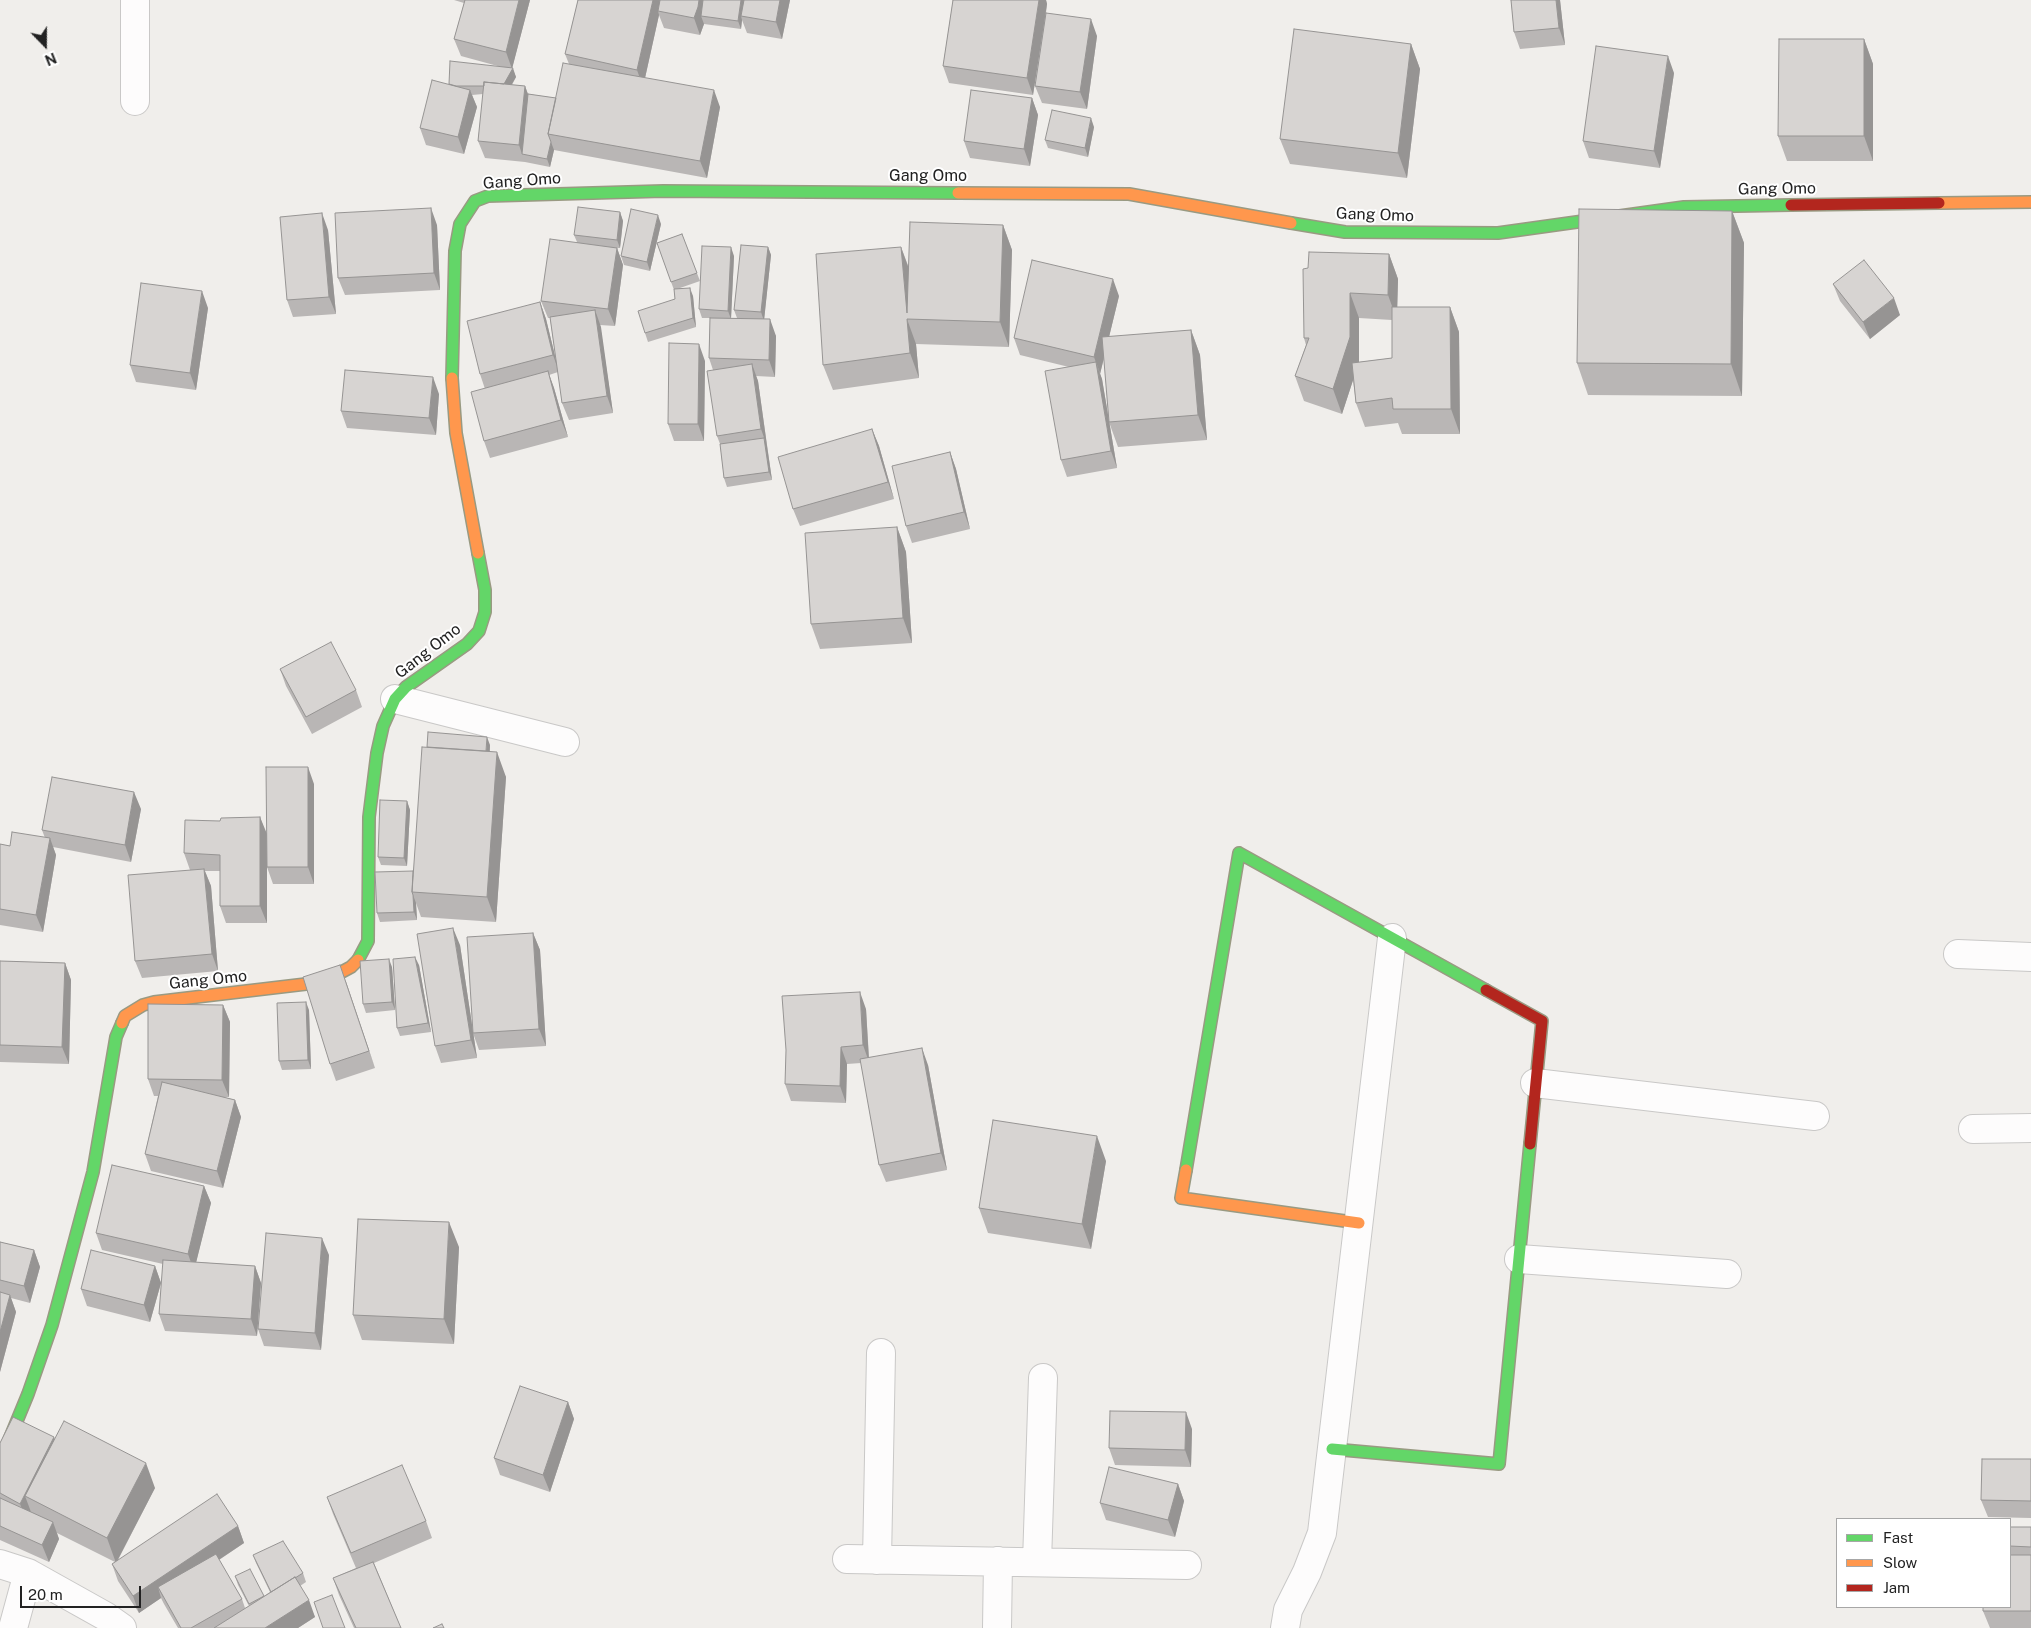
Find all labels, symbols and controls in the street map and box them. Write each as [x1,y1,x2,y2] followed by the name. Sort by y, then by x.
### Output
[20,20,70,70] north arrow
[43,49,59,68] text: N
[889,166,967,186] street label: Gang Omo
[482,169,562,193] street label: Gang Omo
[1738,179,1816,199] street label: Gang Omo
[1336,204,1414,226] street label: Gang Omo
[391,619,465,683] street label: Gang Omo
[168,966,248,994] street label: Gang Omo
[1836,1518,2011,1608] legend
[1883,1529,1913,1546] text: Fast
[1883,1554,1917,1571] text: Slow
[22,1576,144,1608] scale bar
[1883,1579,1910,1596] text: Jam
[28,1586,63,1603] text: 20 m

